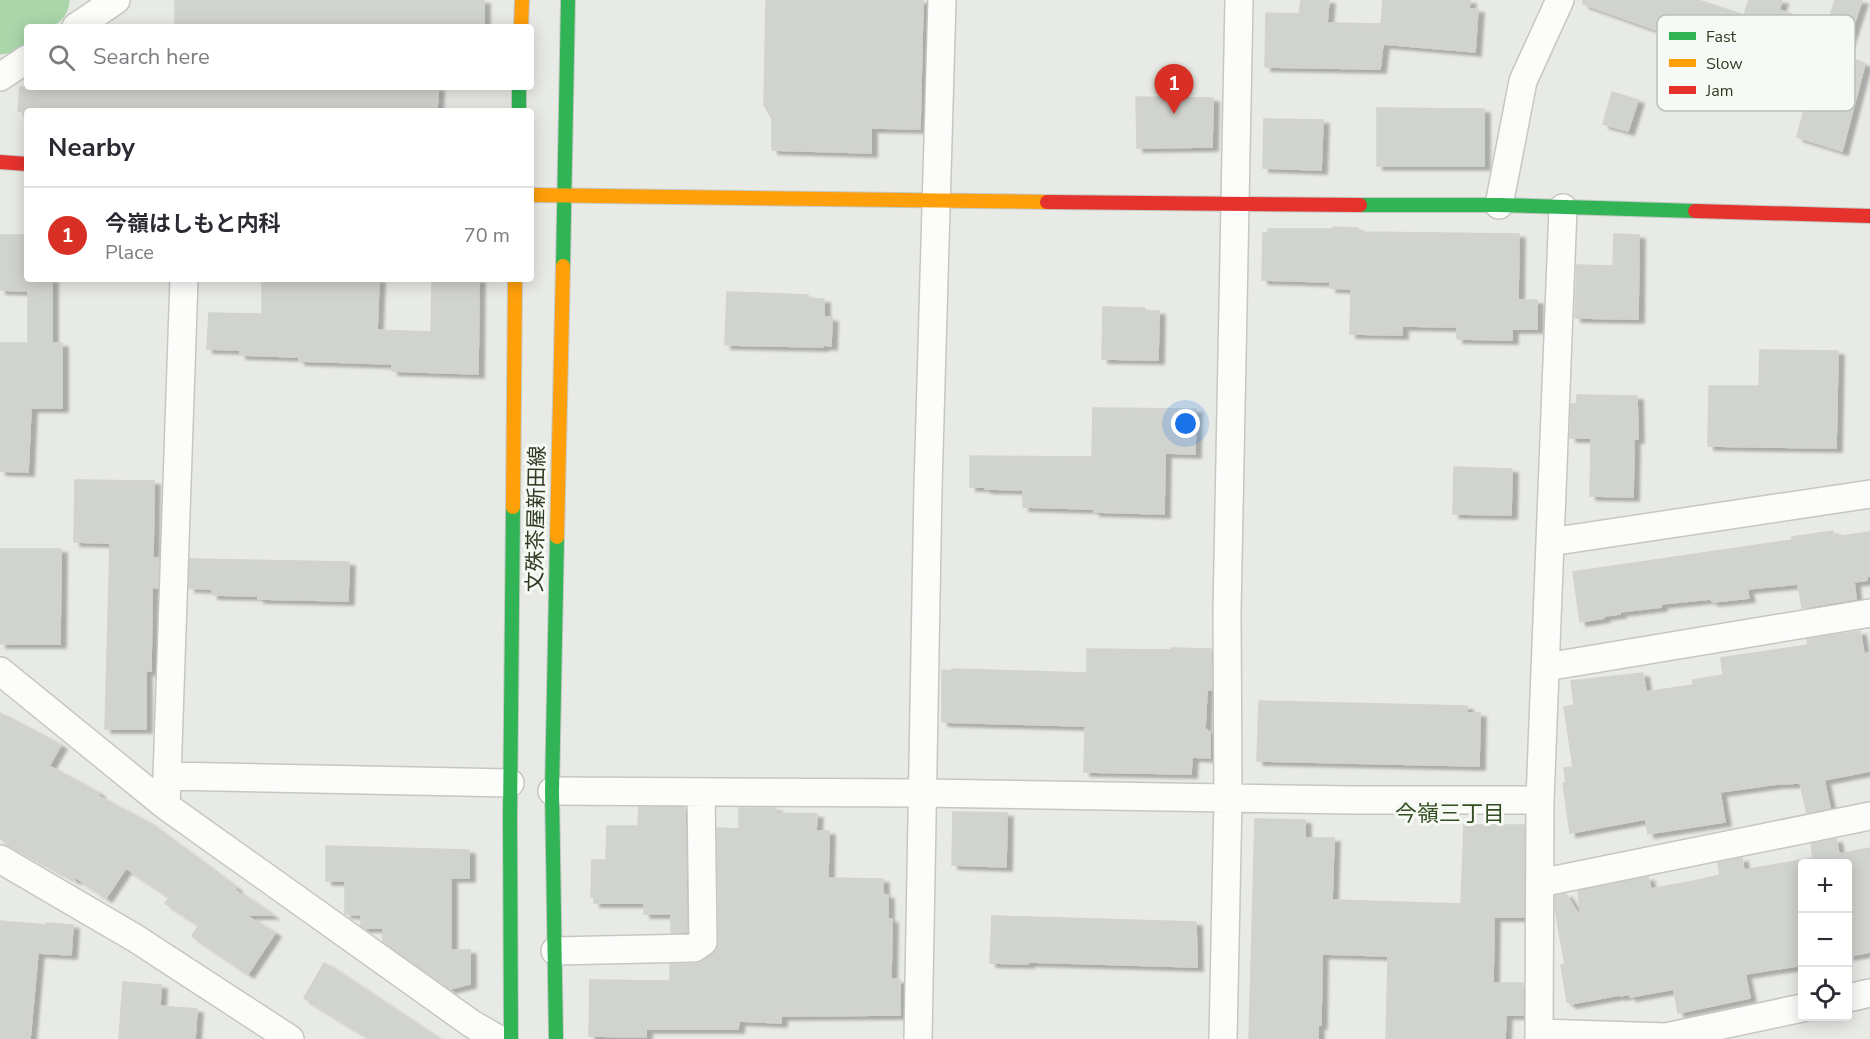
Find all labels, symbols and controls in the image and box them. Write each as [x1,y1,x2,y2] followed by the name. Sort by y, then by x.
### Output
[1657,15,1855,111] legend
[24,24,534,90] search box
[1706,26,1737,48] text: Fast
[45,41,78,74] icon: search
[93,42,210,72] text: Search here
[1706,53,1743,75] text: Slow
[1154,64,1194,114] pin: 1
[1705,80,1733,102] text: Jam
[48,130,135,165] text: Nearby
[105,209,281,239] text: 今嶺はしもと内科
[62,222,74,249] text: 1
[464,222,510,249] text: 70 m
[105,239,154,266] text: Place
[1171,409,1200,438] your location
[521,445,551,593] street label: 文殊茶屋新田線
[1395,799,1505,829] district label: 今嶺三丁目
[1798,859,1852,1021] map controls
[1798,859,1852,913] button: +
[1798,913,1852,967] button: −
[1798,967,1852,1021] button: locate

